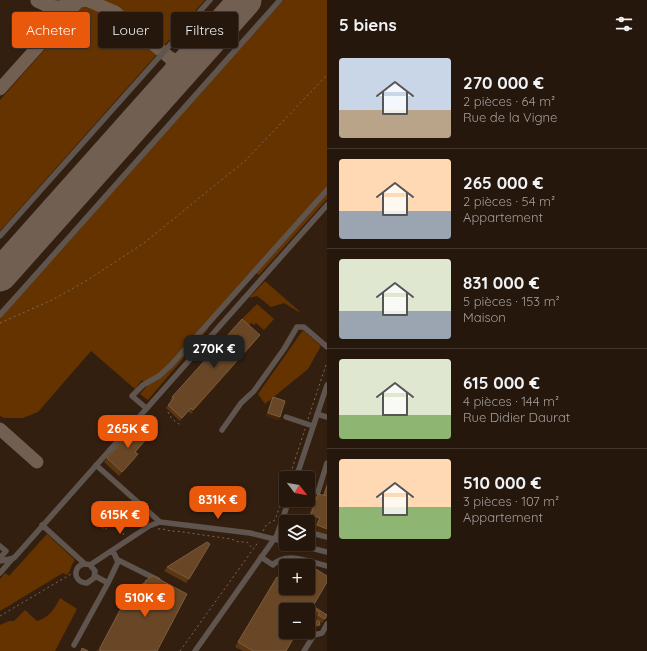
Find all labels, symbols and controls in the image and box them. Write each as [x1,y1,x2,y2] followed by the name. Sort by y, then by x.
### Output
[12,12,90,48] chip: Acheter
[98,12,163,48] chip: Louer
[171,12,238,48] chip: Filtres
[613,13,635,35] icon: filters
[339,14,397,35] text: 5 biens
[463,72,544,93] text: 270 000 €
[371,74,419,122] icon: home
[463,93,555,109] text: 2 pièces · 64 m²
[463,109,557,125] text: Rue de la Vigne
[463,172,543,193] text: 265 000 €
[371,175,419,223] icon: home
[463,193,555,209] text: 2 pièces · 54 m²
[463,209,543,225] text: Appartement
[463,272,540,293] text: 831 000 €
[371,275,419,323] icon: home
[463,293,560,309] text: 5 pièces · 153 m²
[463,309,506,325] text: Maison
[181,335,247,369] pin: 270K €
[193,340,235,356] text: 270K €
[463,372,540,393] text: 615 000 €
[371,375,419,423] icon: home
[463,393,559,409] text: 4 pièces · 144 m²
[463,409,570,425] text: Rue Didier Daurat
[95,415,161,449] pin: 265K €
[107,420,149,436] text: 265K €
[279,471,315,507] north arrow
[279,471,315,639] map controls
[463,472,541,493] text: 510 000 €
[371,475,419,523] icon: home
[185,486,251,520] pin: 831K €
[198,491,238,507] text: 831K €
[463,493,559,509] text: 3 pièces · 107 m²
[87,501,153,535] pin: 615K €
[100,506,140,522] text: 615K €
[463,509,543,525] text: Appartement
[279,515,315,551] button: layers
[279,559,315,595] button: +
[112,584,178,618] pin: 510K €
[125,589,165,605] text: 510K €
[279,603,315,639] button: −

